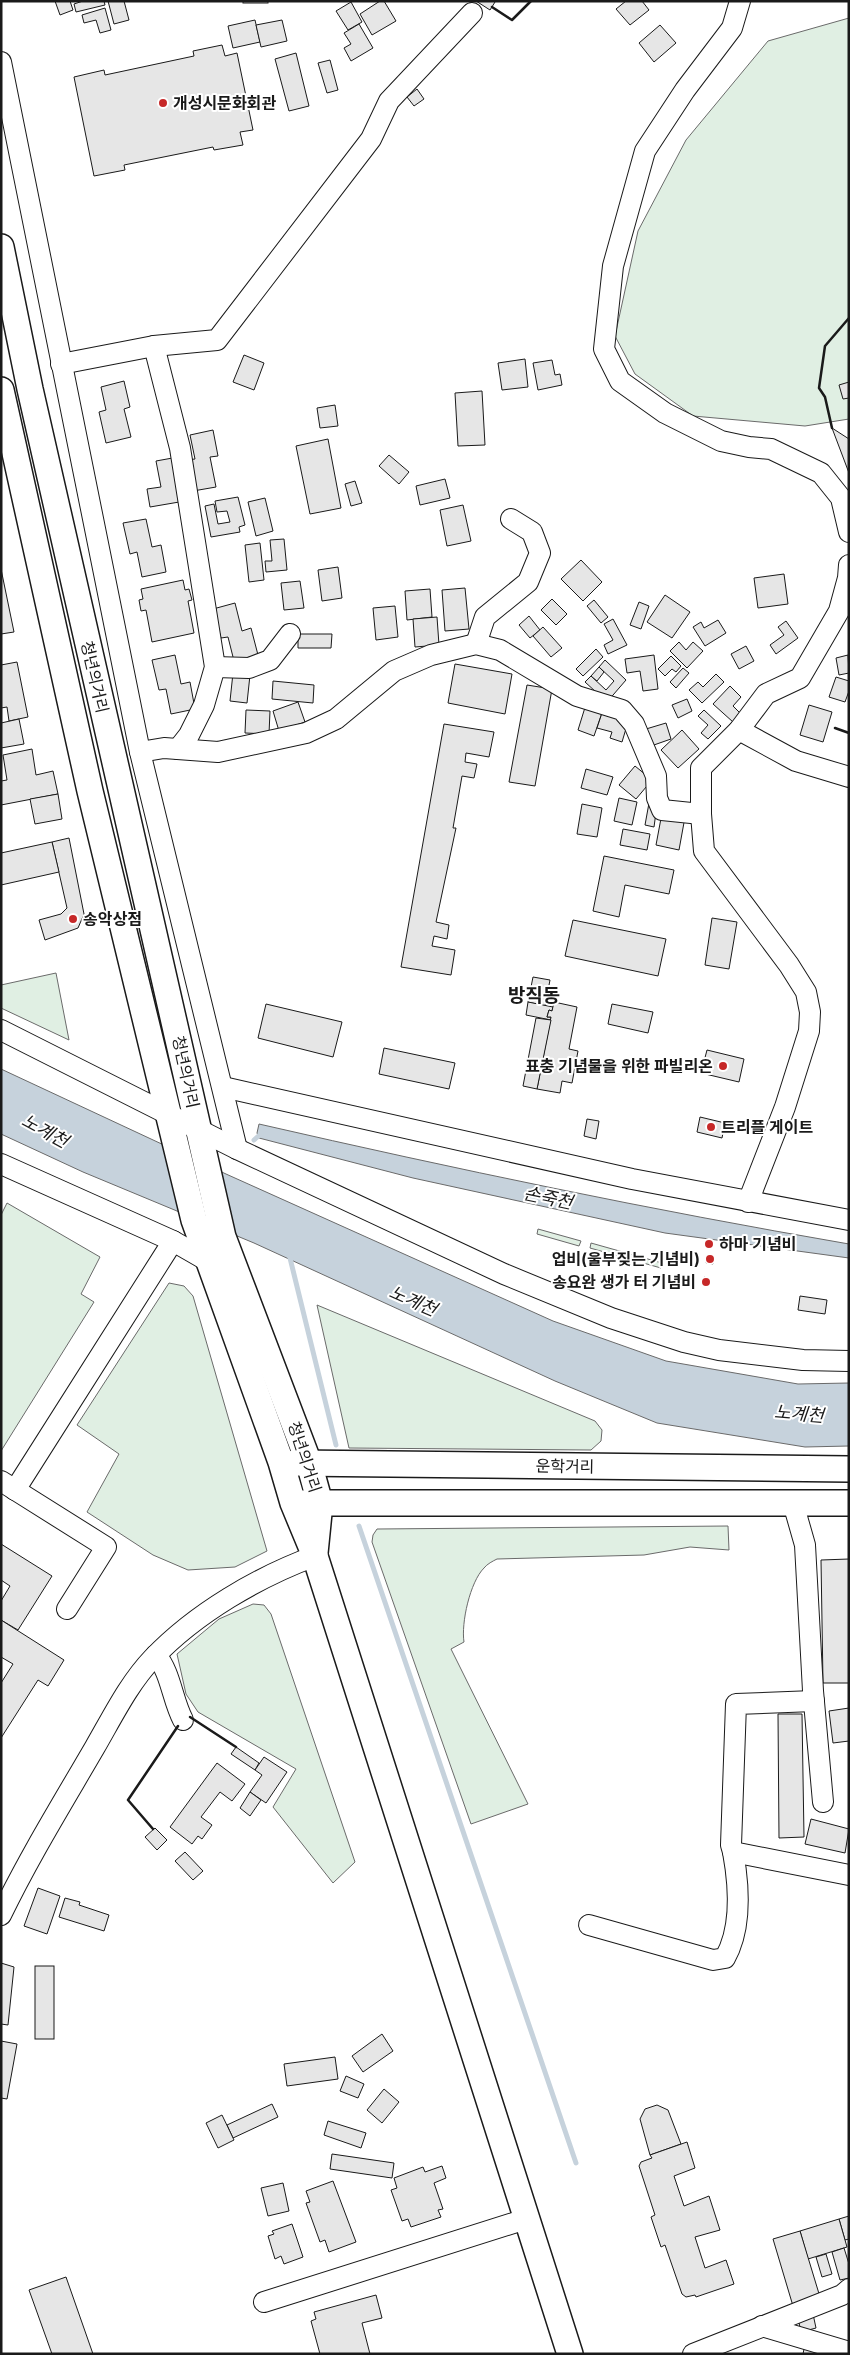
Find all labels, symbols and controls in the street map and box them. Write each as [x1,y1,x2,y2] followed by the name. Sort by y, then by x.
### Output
[173,93,276,113] place label: 개성시문화회관
[157,97,169,109] marker: 개성시문화회관
[77,639,113,715] street label: 청년의거리
[83,909,142,929] place label: 송악상점
[67,913,79,925] marker: 송악상점
[508,984,560,1007] district label: 방직동
[169,1034,203,1110] street label: 청년의거리
[525,1056,713,1076] place label: 표충 기념물을 위한 파빌리온
[717,1060,729,1072] marker: 표충 기념물을 위한 파빌리온
[18,1109,74,1153] water label: 노계천
[721,1117,813,1137] place label: 트리플 게이트
[705,1121,717,1133] marker: 트리플 게이트
[522,1182,577,1213] water label: 손죽천
[719,1234,796,1254] place label: 하마 기념비
[703,1238,715,1250] marker: 하마 기념비
[552,1249,700,1269] place label: 업비(울부짖는 기념비)
[704,1253,716,1265] marker: 업비(울부짖는 기념비)
[552,1272,696,1292] place label: 송요완 생가 터 기념비
[700,1276,712,1288] marker: 송요완 생가 터 기념비
[386,1281,442,1321] water label: 노계천
[773,1401,827,1426] water label: 노계천
[284,1419,326,1495] street label: 청년의거리
[535,1455,595,1477] street label: 운학거리

